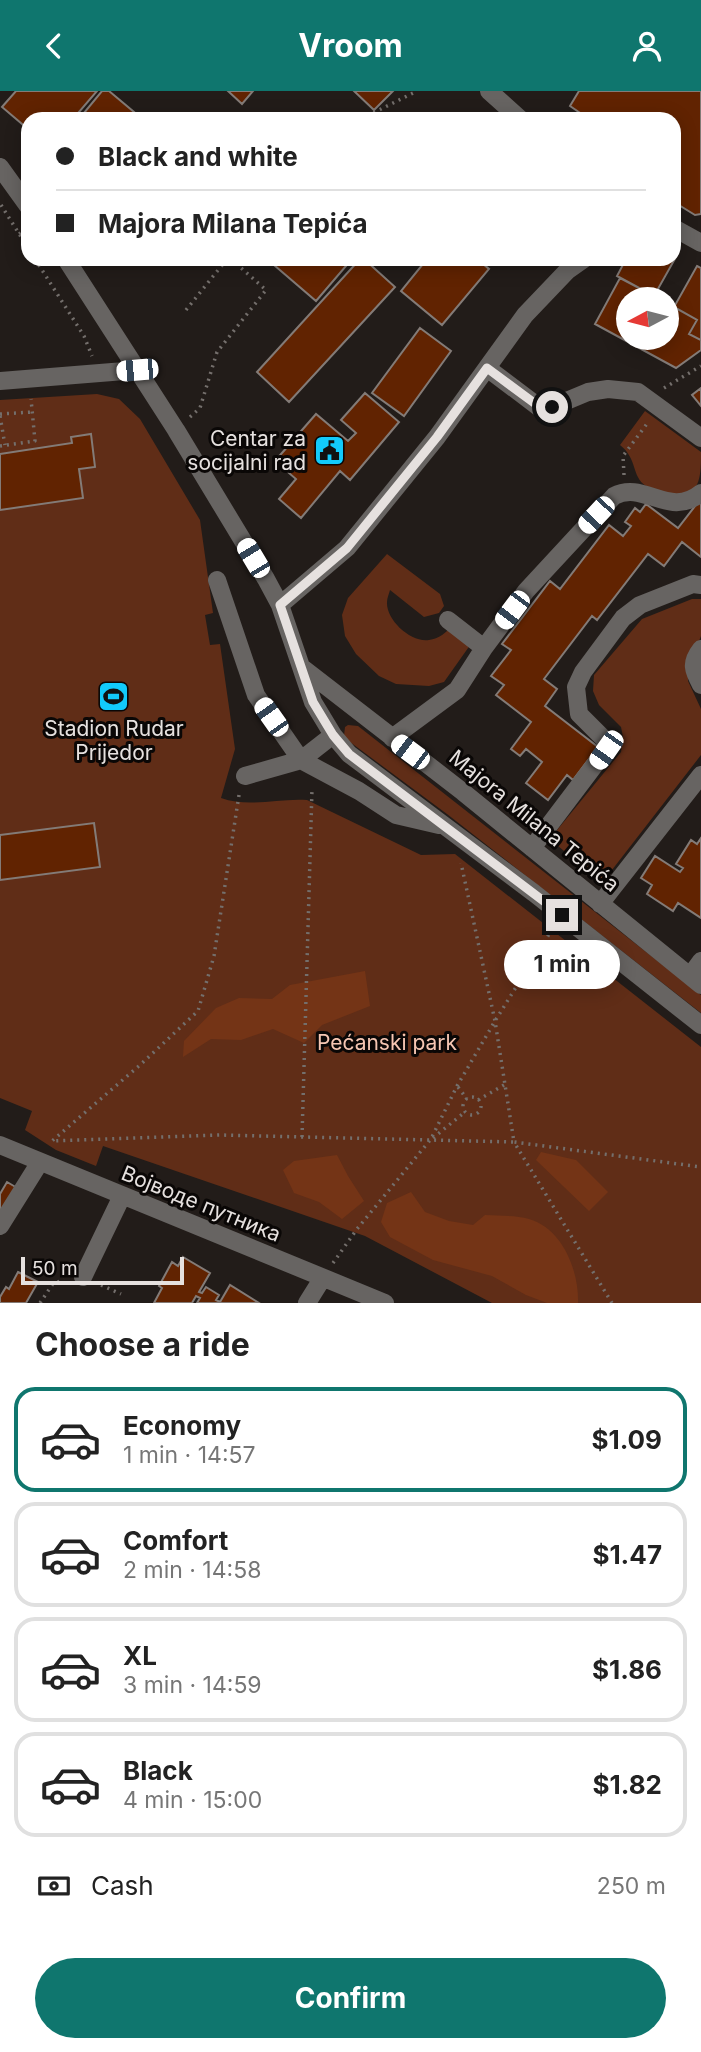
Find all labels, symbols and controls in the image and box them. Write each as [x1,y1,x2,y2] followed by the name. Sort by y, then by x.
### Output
[298,26,403,65] text: Vroom
[35,27,73,65] icon: back
[628,27,666,65] icon: person
[98,141,298,172] text: Black and white
[98,208,368,239] text: Majora Milana Tepića
[616,287,679,350] north arrow
[616,287,679,350] map controls
[116,358,159,382] car
[536,391,568,423] route start
[187,426,306,475] place label: Centar za socijalni rad
[312,434,346,468] public building icon: Centar za socijalni rad
[574,492,619,538] car
[234,535,273,581] car
[491,587,534,633] car
[97,680,131,714] sports icon: Stadion Rudar Prijedor
[251,694,292,740] car
[44,716,184,765] place label: Stadion Rudar Prijedor
[586,727,627,773] car
[387,731,434,773] car
[444,744,624,897] street label: Majora Milana Tepića
[546,899,578,931] route end
[504,939,620,989] callout: 1 min
[534,950,590,978] text: 1 min
[317,1030,458,1055] park label: Pećanski park
[118,1160,284,1247] street label: Војводе путника
[21,1254,184,1286] scale bar
[32,1257,78,1280] text: 50 m
[35,1325,250,1364] text: Choose a ride
[39,1408,102,1471] icon: car
[123,1410,241,1441] text: Economy
[591,1424,662,1455] text: $1.09
[123,1441,256,1469] text: 1 min · 14:57
[39,1523,102,1586] icon: car
[123,1525,228,1556] text: Comfort
[592,1539,662,1570] text: $1.47
[123,1556,261,1584] text: 2 min · 14:58
[39,1638,102,1701] icon: car
[123,1640,157,1671] text: XL
[592,1654,662,1685] text: $1.86
[123,1671,262,1699] text: 3 min · 14:59
[39,1753,102,1816] icon: car
[123,1755,193,1786] text: Black
[593,1769,662,1800] text: $1.82
[123,1786,262,1814] text: 4 min · 15:00
[35,1867,73,1905] icon: cash
[91,1870,154,1901] text: Cash
[597,1872,666,1900] text: 250 m
[35,1958,666,2038] button: Confirm

